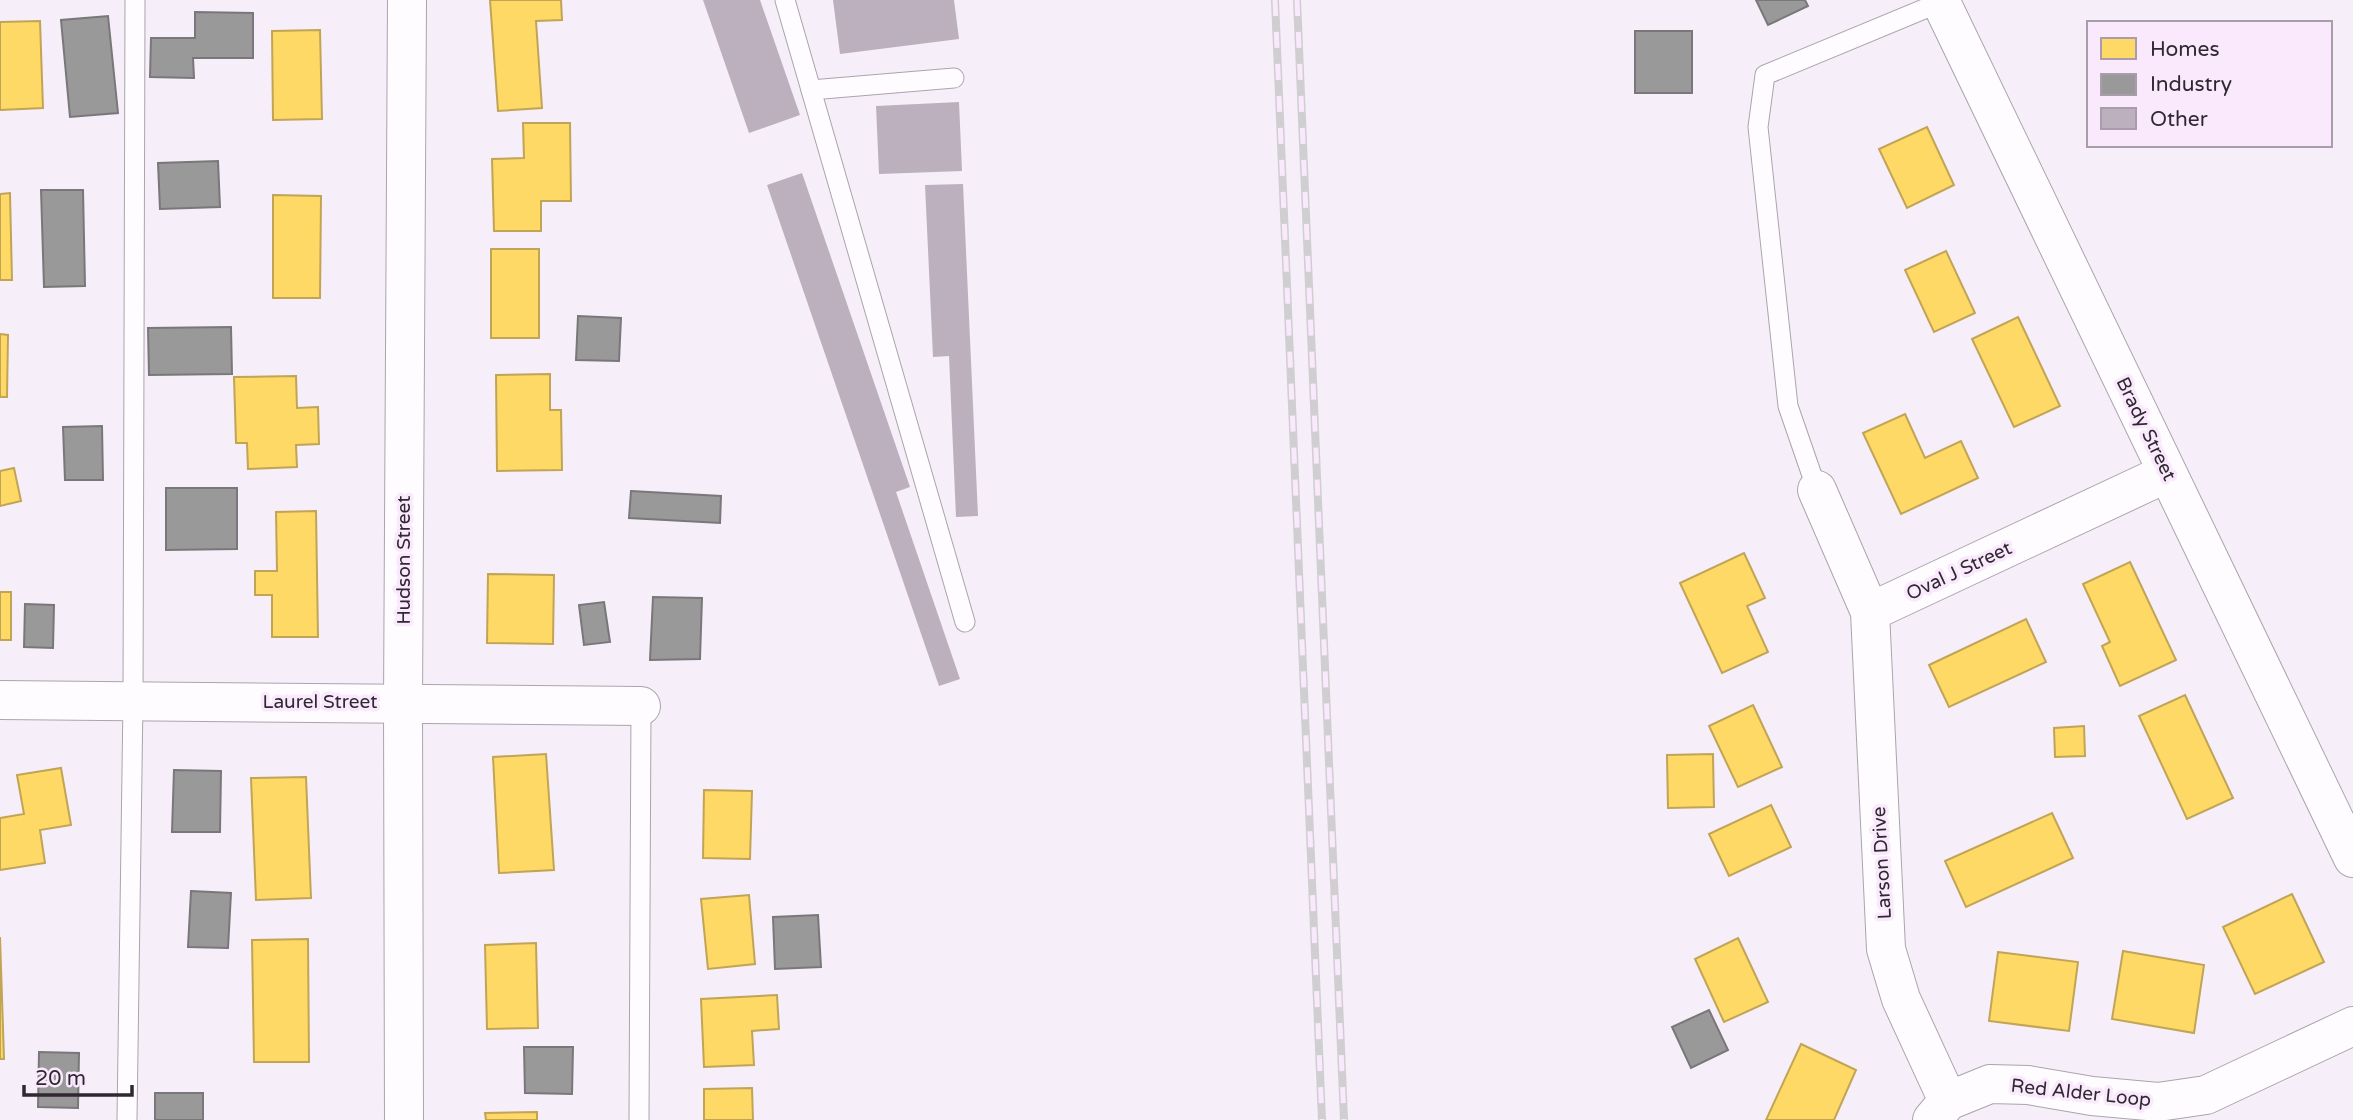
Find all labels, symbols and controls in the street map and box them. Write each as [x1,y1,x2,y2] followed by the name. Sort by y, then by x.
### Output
[2087,21,2332,147] legend
[2150,37,2220,62] text: Homes
[2150,72,2232,97] text: Industry
[2150,107,2208,132] text: Other
[2111,374,2181,484] street label: Brady Street
[393,495,415,625] street label: Hudson Street
[1903,537,2015,605] street label: Oval J Street
[263,691,377,713] street label: Laurel Street
[1868,806,1896,920] street label: Larson Drive
[24,1054,133,1098] scale bar
[35,1066,86,1091] text: 20 m
[2010,1075,2152,1111] street label: Red Alder Loop

